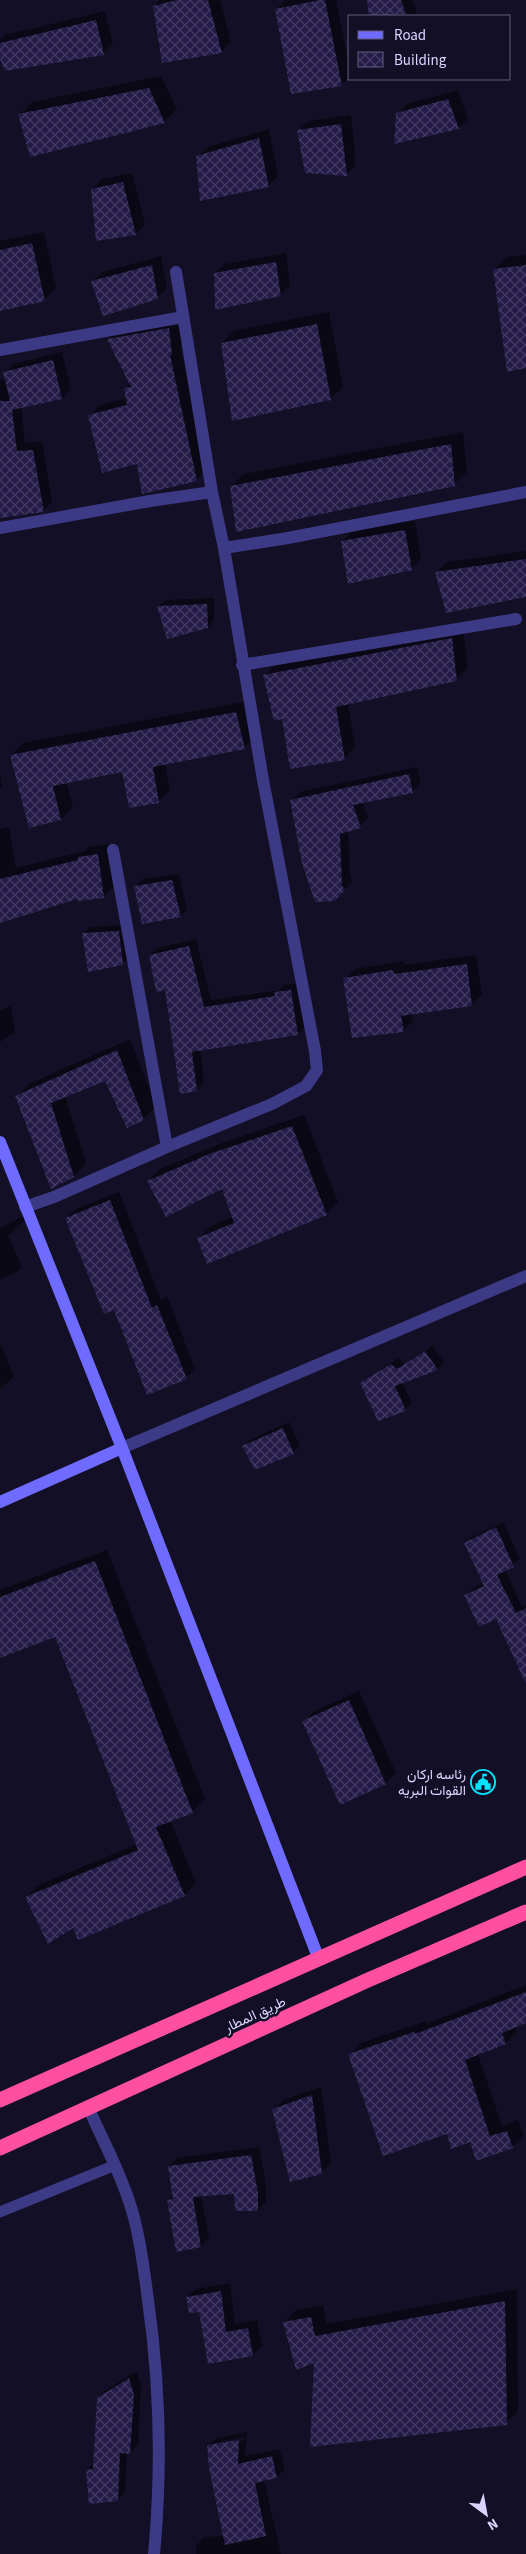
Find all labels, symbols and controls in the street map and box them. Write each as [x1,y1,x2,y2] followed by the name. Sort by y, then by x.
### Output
[348,15,511,80] legend
[394,25,426,46] text: Road
[394,50,447,71] text: Building
[398,1765,466,1801] place label: رئاسه اركان القوات البريه
[470,1769,496,1795] public building icon: رئاسه اركان القوات البريه
[221,1992,289,2038] street label: طريق المطار
[461,2489,511,2539] north arrow
[483,2513,502,2535] text: N

